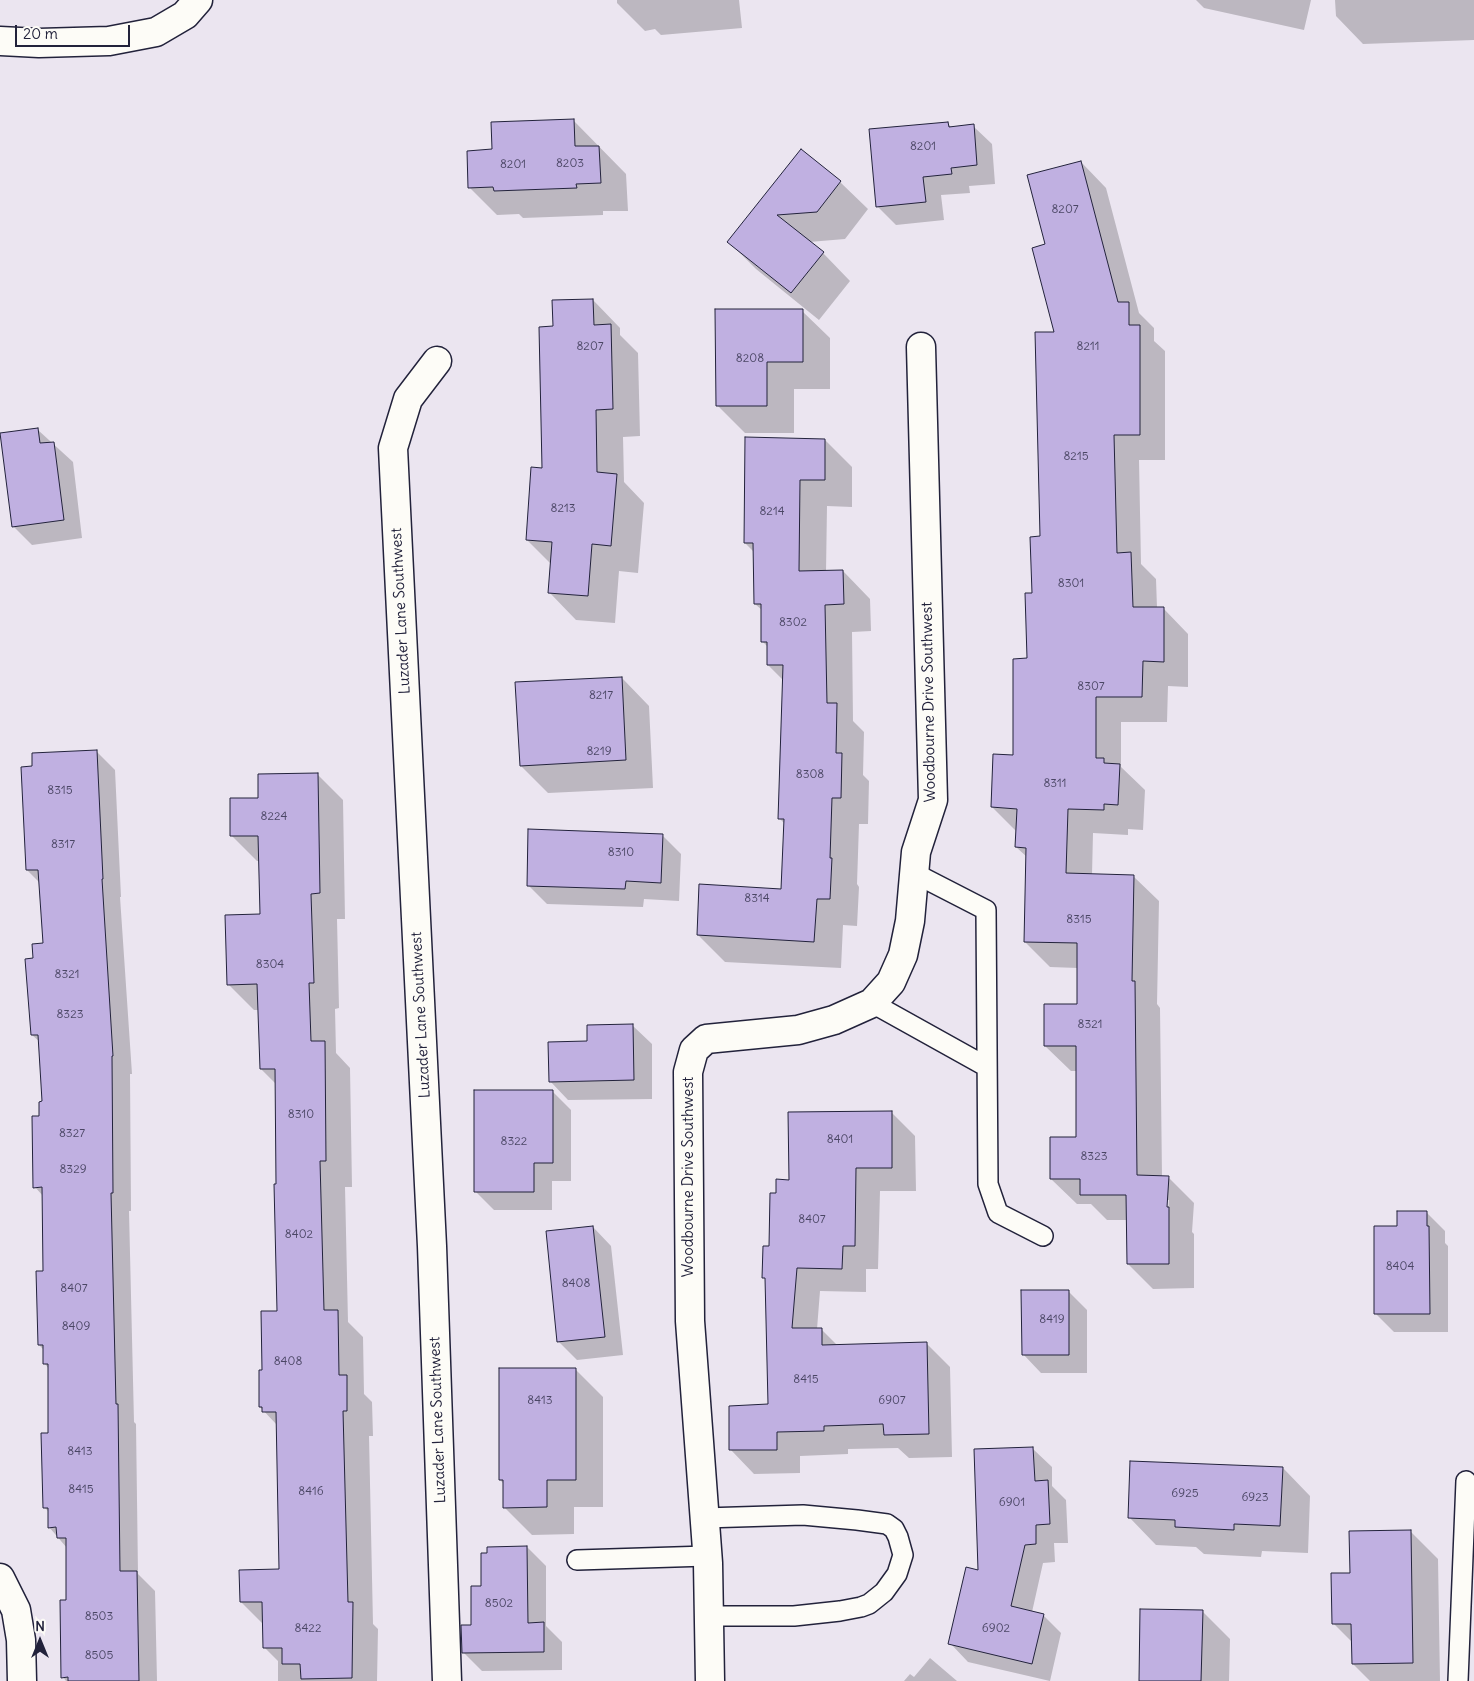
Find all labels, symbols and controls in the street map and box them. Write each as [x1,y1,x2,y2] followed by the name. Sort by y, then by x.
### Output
[18,15,132,47] scale bar
[23,24,58,43] text: 20 m
[910,140,936,154] house number: 8201
[556,157,584,171] house number: 8203
[500,158,526,172] house number: 8201
[1051,203,1079,217] house number: 8207
[576,340,604,354] house number: 8207
[1076,340,1100,354] house number: 8211
[736,352,764,366] house number: 8208
[1063,450,1089,464] house number: 8215
[550,502,576,516] house number: 8213
[759,505,785,519] house number: 8214
[388,527,414,695] street label: Luzader Lane Southwest
[1058,577,1084,591] house number: 8301
[918,602,940,802] street label: Woodbourne Drive Southwest
[779,616,807,630] house number: 8302
[1077,680,1105,694] house number: 8307
[589,689,613,703] house number: 8217
[586,745,612,759] house number: 8219
[796,768,824,782] house number: 8308
[1043,777,1067,791] house number: 8311
[47,784,73,798] house number: 8315
[261,810,287,824] house number: 8224
[51,838,75,852] house number: 8317
[608,846,634,860] house number: 8310
[744,892,770,906] house number: 8314
[1066,913,1092,927] house number: 8315
[408,931,434,1099] street label: Luzader Lane Southwest
[256,958,284,972] house number: 8304
[54,968,80,982] house number: 8321
[56,1008,84,1022] house number: 8323
[1077,1018,1103,1032] house number: 8321
[680,1077,698,1277] street label: Woodbourne Drive Southwest
[288,1108,314,1122] house number: 8310
[59,1127,85,1141] house number: 8327
[827,1133,853,1147] house number: 8401
[501,1135,527,1149] house number: 8322
[1080,1150,1108,1164] house number: 8323
[59,1163,87,1177] house number: 8329
[798,1213,826,1227] house number: 8407
[285,1228,313,1242] house number: 8402
[1386,1260,1414,1274] house number: 8404
[562,1277,590,1291] house number: 8408
[60,1282,88,1296] house number: 8407
[1039,1313,1065,1327] house number: 8419
[62,1320,90,1334] house number: 8409
[426,1336,450,1504] street label: Luzader Lane Southwest
[274,1355,302,1369] house number: 8408
[793,1373,819,1387] house number: 8415
[527,1394,553,1408] house number: 8413
[878,1394,906,1408] house number: 6907
[67,1445,93,1459] house number: 8413
[68,1483,94,1497] house number: 8415
[298,1485,324,1499] house number: 8416
[1171,1487,1199,1501] house number: 6925
[1241,1491,1269,1505] house number: 6923
[999,1496,1025,1510] house number: 6901
[485,1597,513,1611] house number: 8502
[85,1610,113,1624] house number: 8503
[15,1616,65,1666] north arrow
[35,1617,45,1635] text: N
[295,1622,321,1636] house number: 8422
[982,1622,1010,1636] house number: 6902
[85,1649,113,1663] house number: 8505

